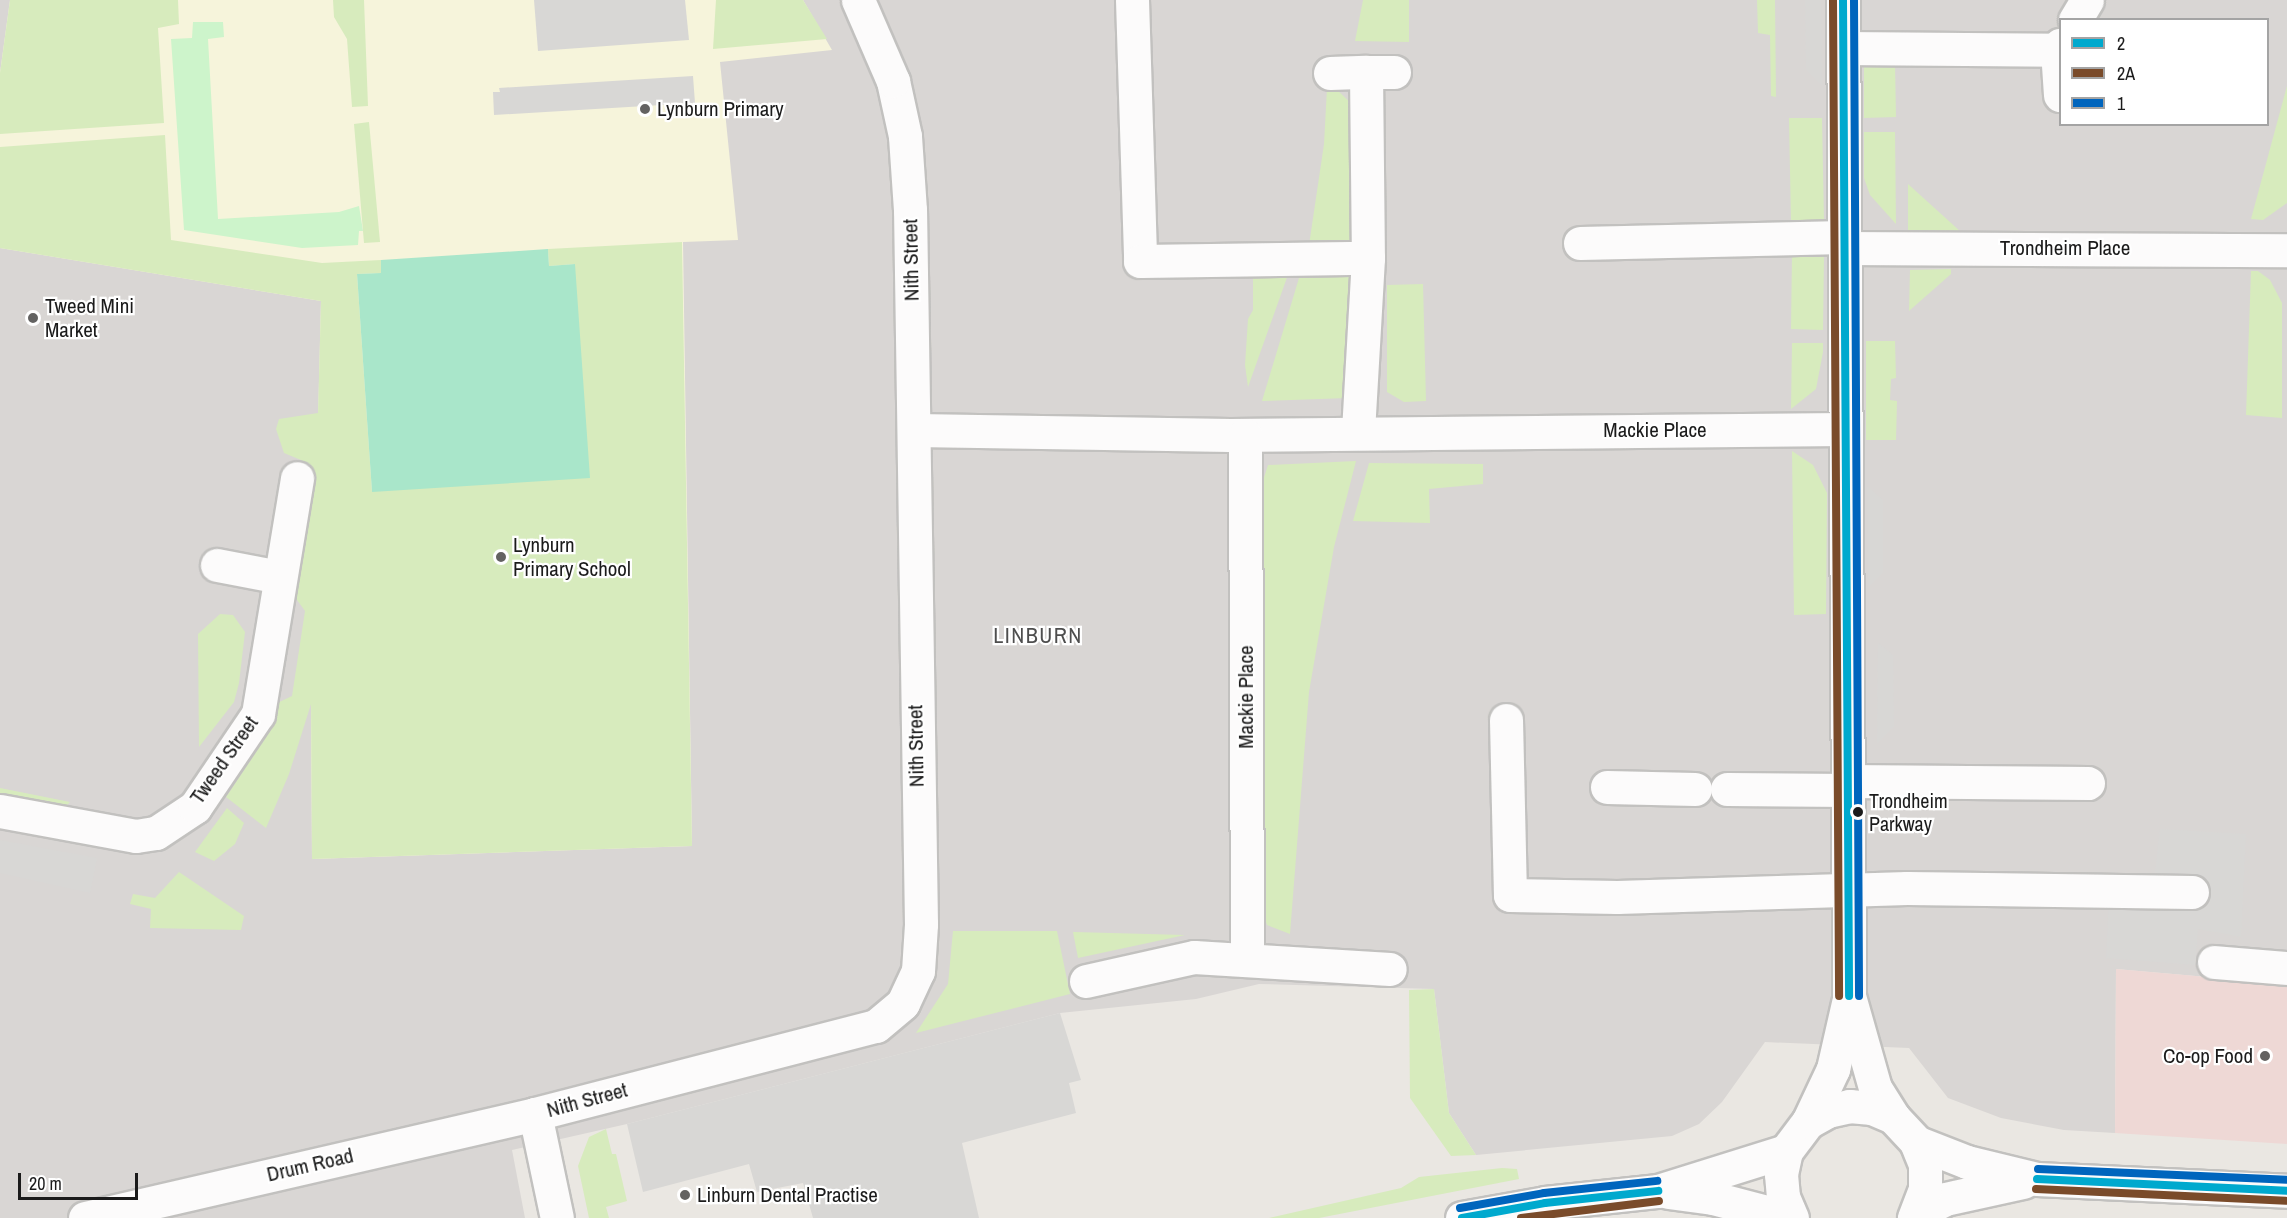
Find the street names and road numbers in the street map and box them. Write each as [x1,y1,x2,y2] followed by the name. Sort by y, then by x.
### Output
[898,219,924,301] street label: Nith Street
[2000,235,2130,261] street label: Trondheim Place
[1603,417,1707,443] street label: Mackie Place
[1233,645,1259,749] street label: Mackie Place
[903,705,929,787] street label: Nith Street
[185,711,263,809] street label: Tweed Street
[544,1077,630,1123] street label: Nith Street
[264,1143,356,1187] street label: Drum Road

